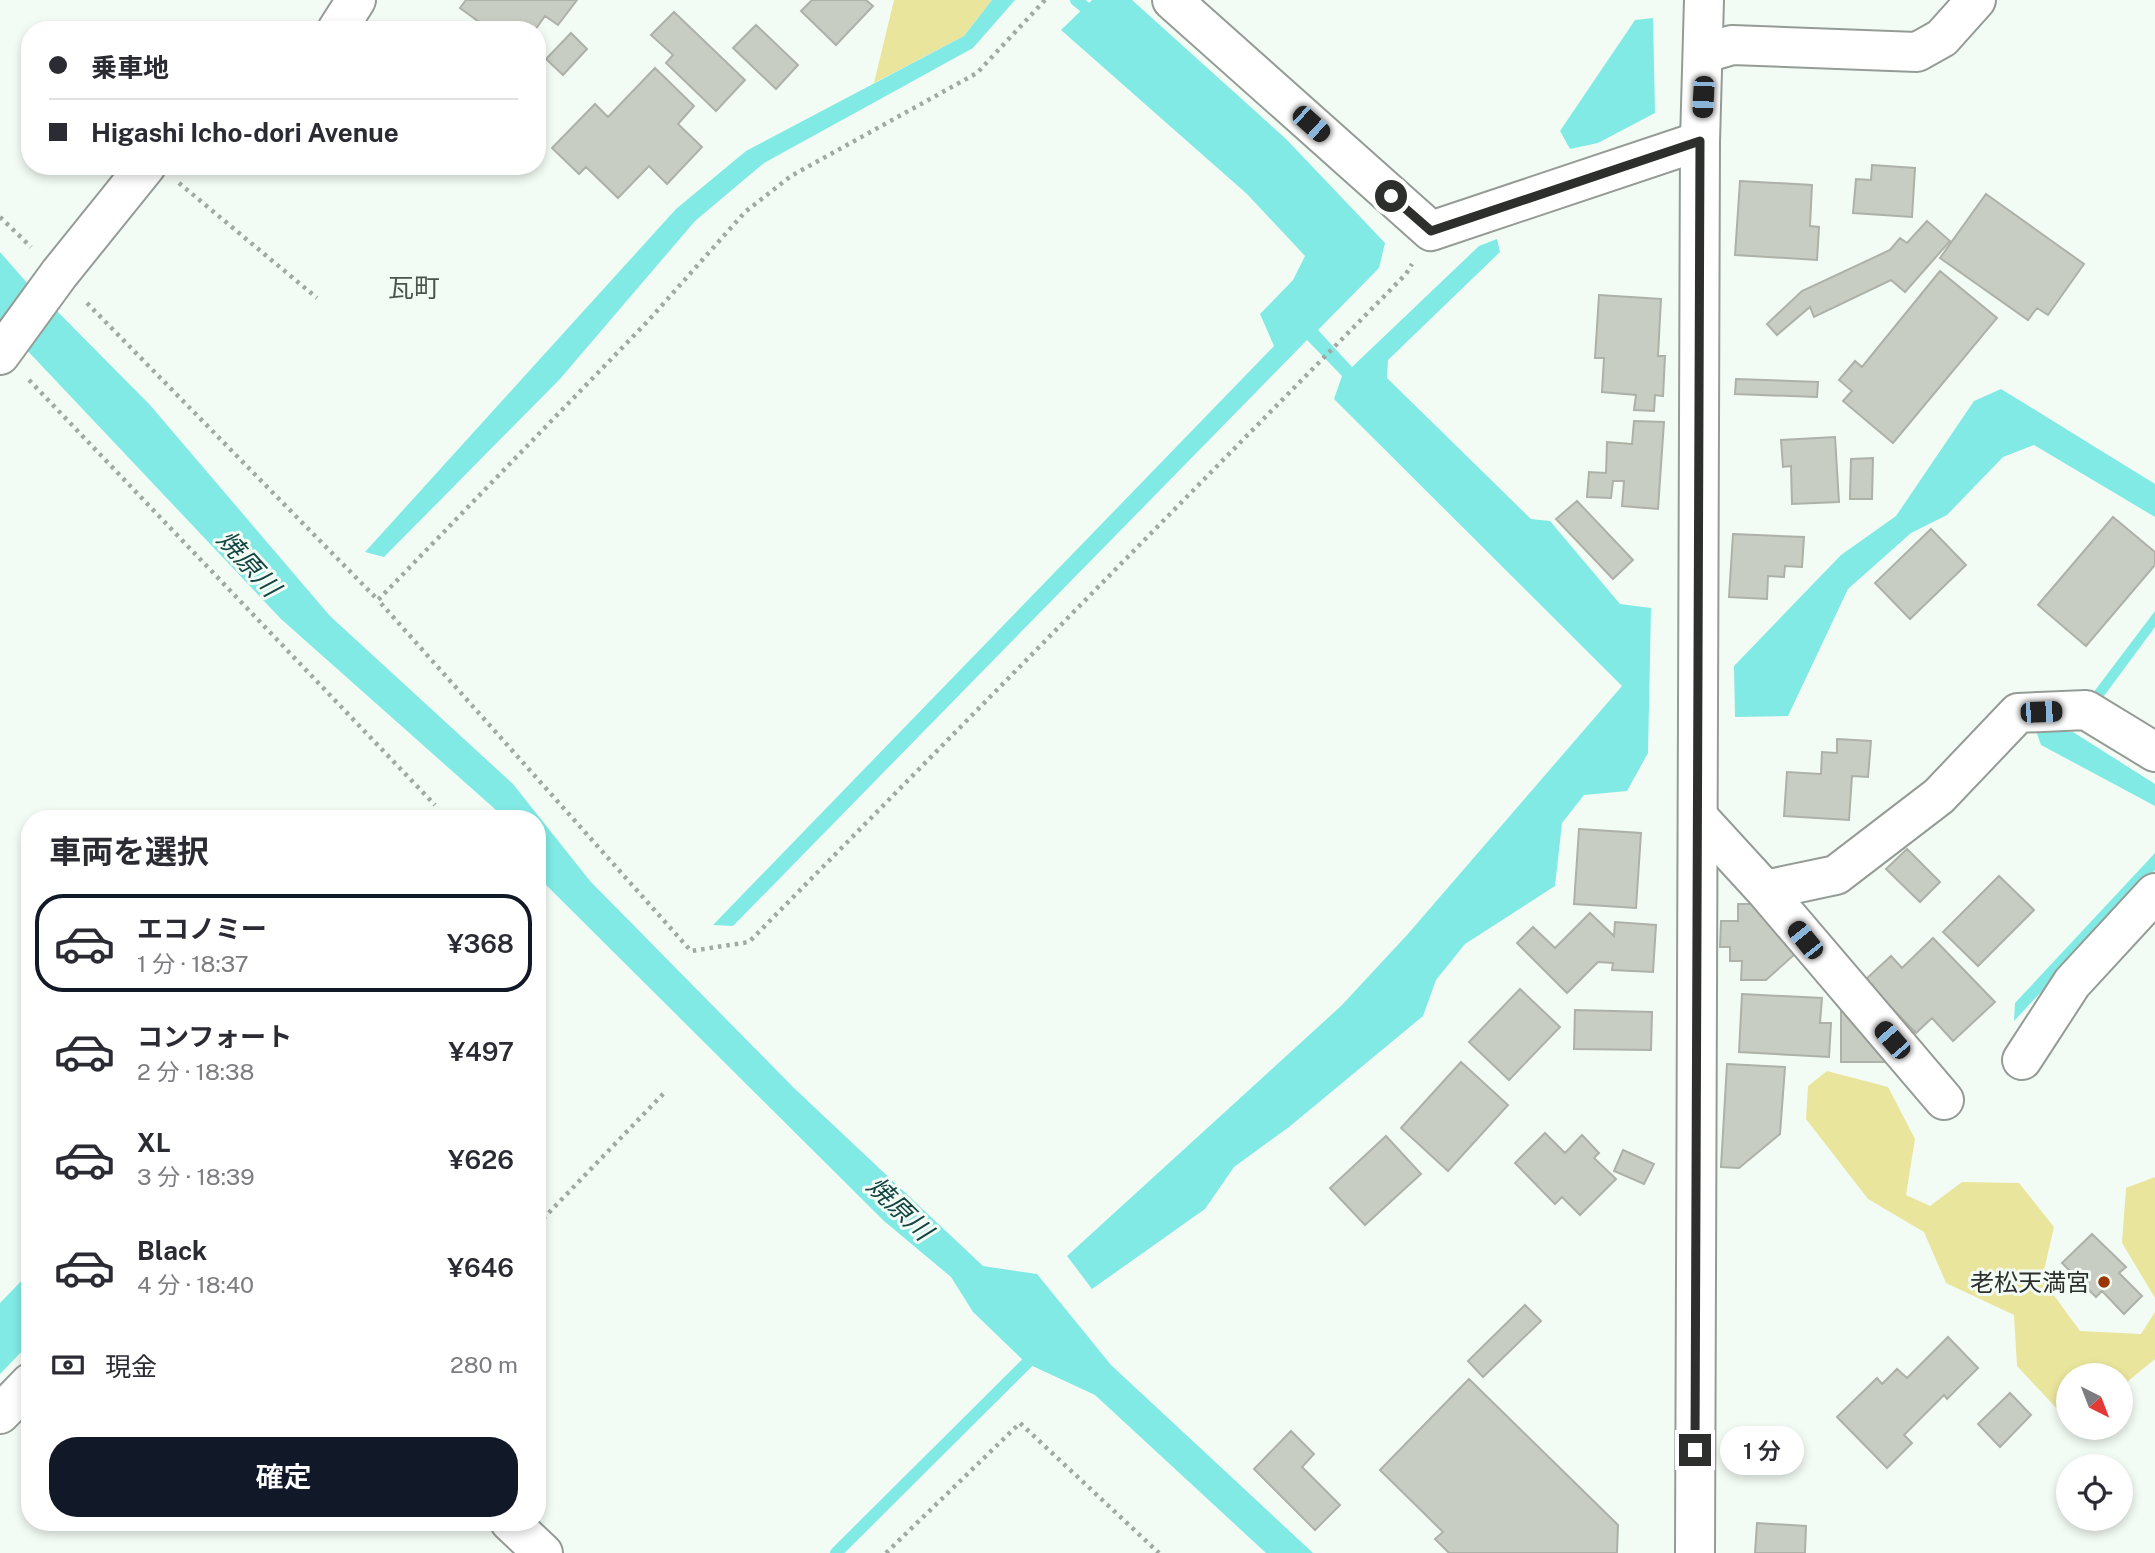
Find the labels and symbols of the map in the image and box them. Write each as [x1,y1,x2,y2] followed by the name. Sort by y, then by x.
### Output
[1692,75,1715,119] car
[1289,102,1334,146] car
[1375,180,1407,212] route start
[388,272,440,303] district label: 瓦町
[211,524,289,605] water label: 焼原川
[2020,701,2063,723] car
[1784,917,1827,963] car
[1871,1017,1914,1063] car
[861,1170,941,1248] water label: 焼原川
[1970,1268,2090,1296] place label: 老松天満宮
[2096,1274,2112,1290] marker: 老松天満宮
[2056,1363,2133,1440] north arrow
[1720,1426,1803,1474] callout: 1 分
[1679,1434,1711,1466] route end

